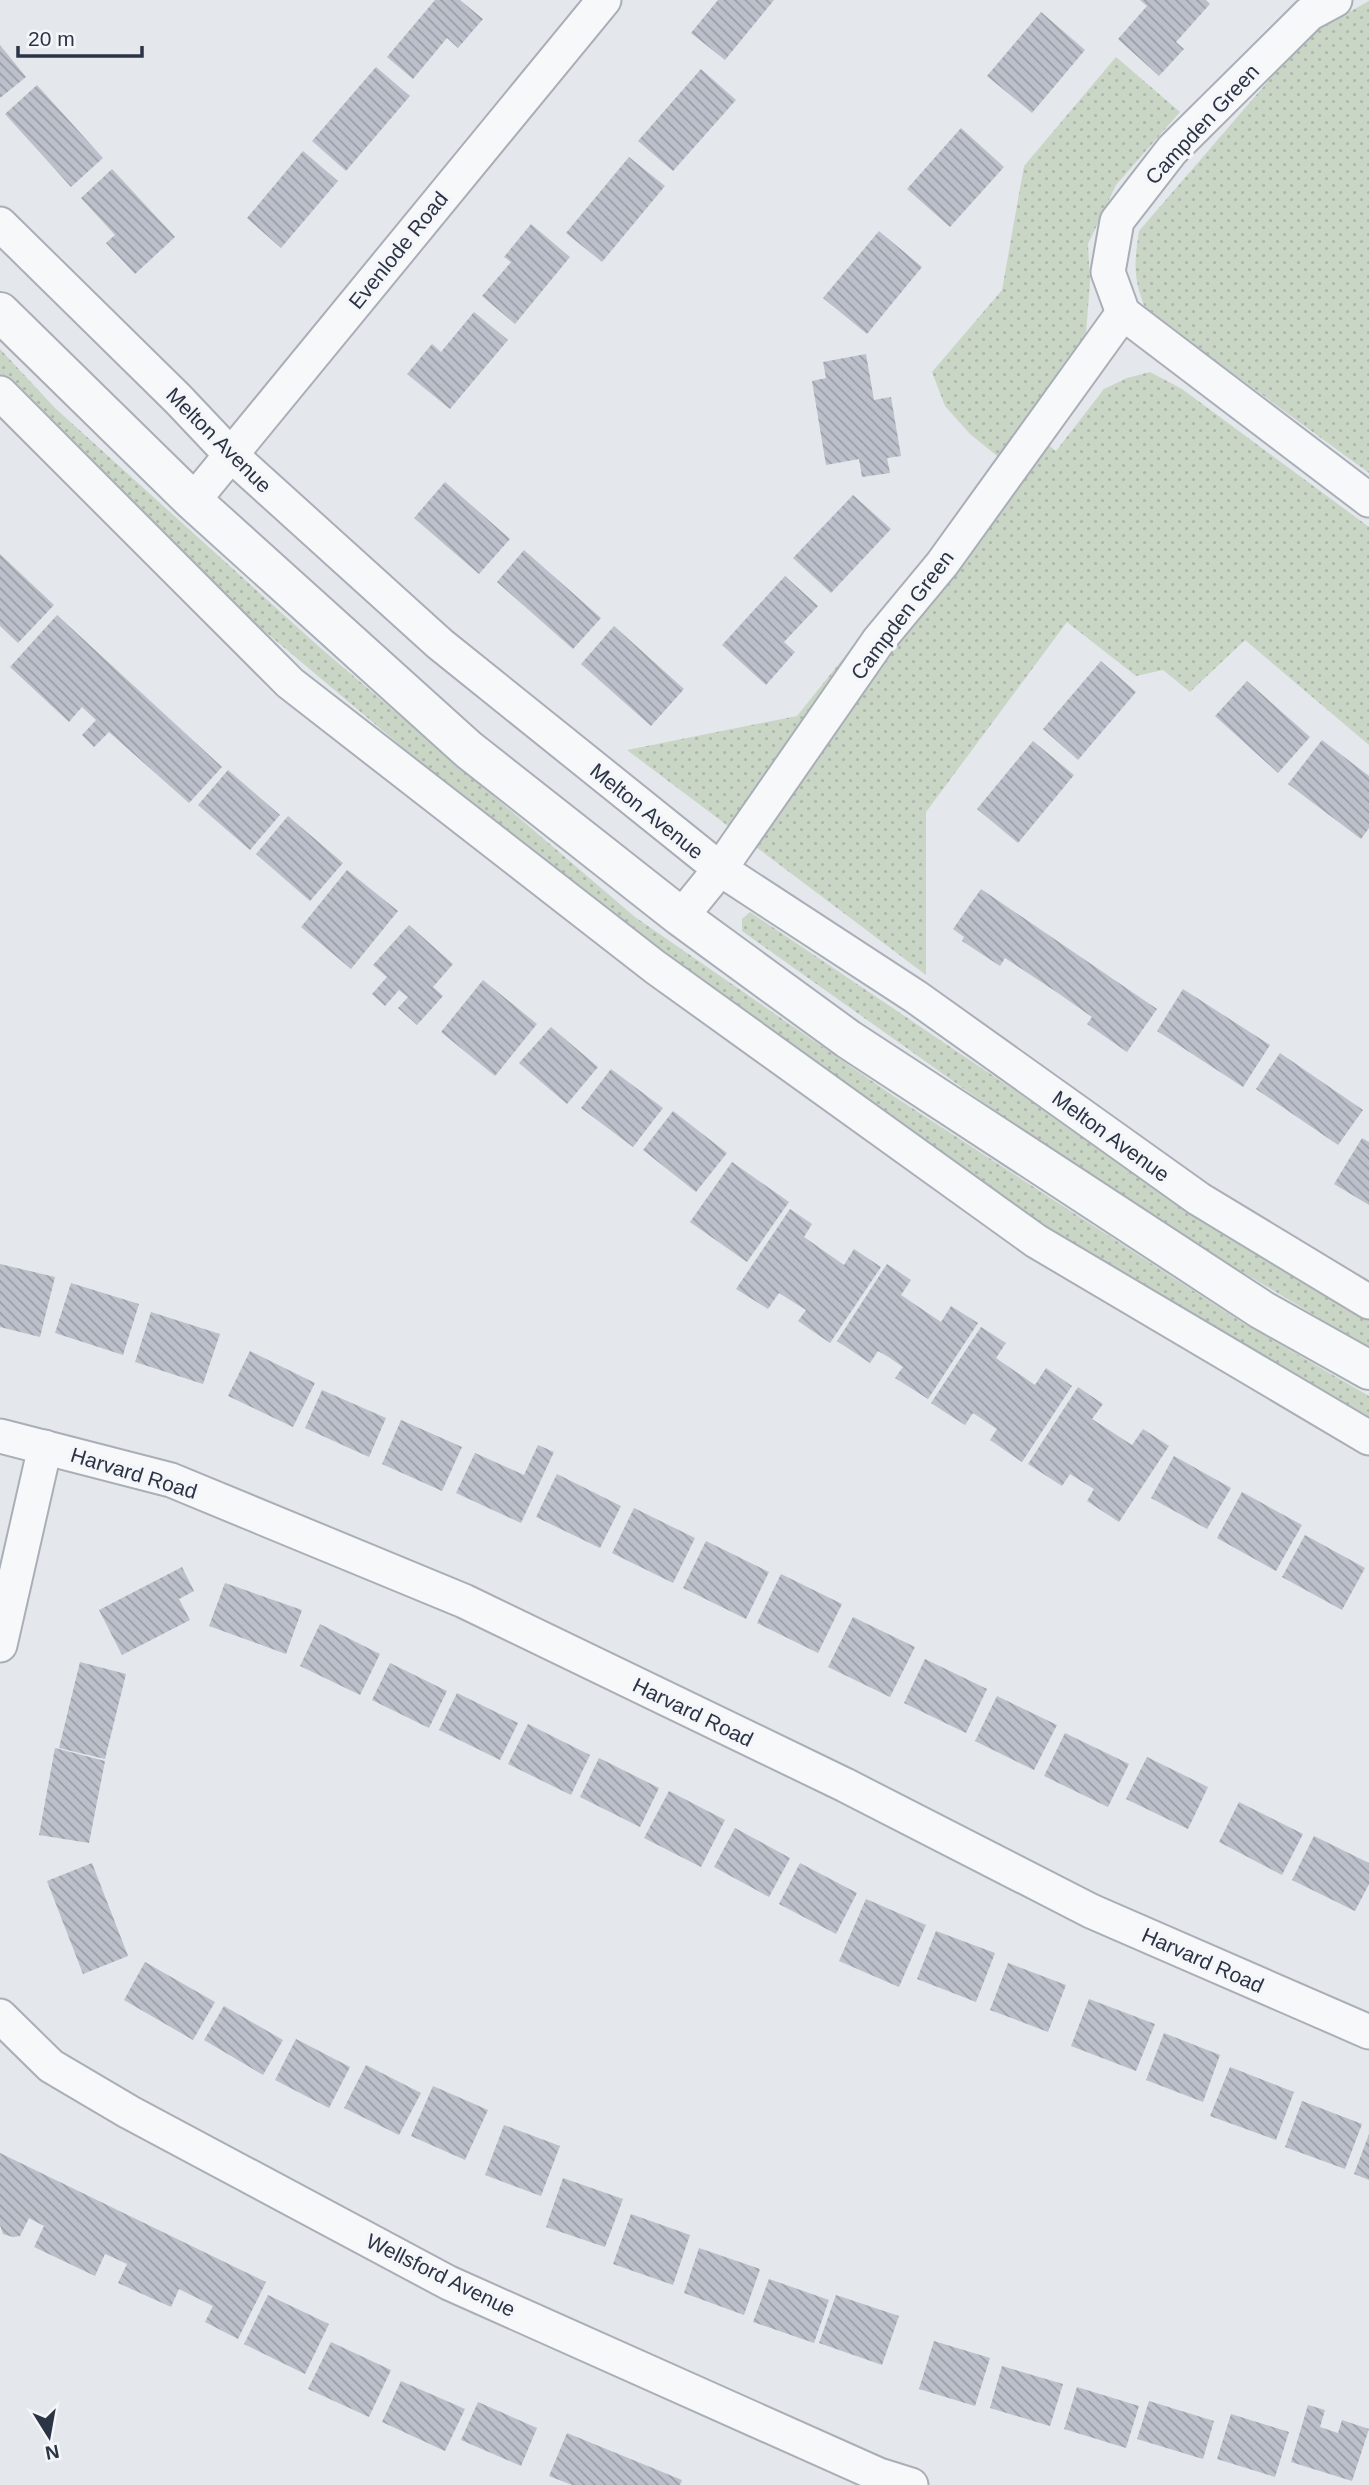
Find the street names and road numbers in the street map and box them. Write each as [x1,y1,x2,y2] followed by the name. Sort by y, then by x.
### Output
[1141,59,1263,189] street label: Campden Green
[344,187,452,313] street label: Evenlode Road
[162,383,276,497] street label: Melton Avenue
[846,546,958,684] street label: Campden Green
[586,758,708,864] street label: Melton Avenue
[1048,1086,1174,1186] street label: Melton Avenue
[68,1443,200,1503] street label: Harvard Road
[629,1673,757,1751] street label: Harvard Road
[1139,1923,1267,1997] street label: Harvard Road
[363,2229,519,2321] street label: Wellsford Avenue

